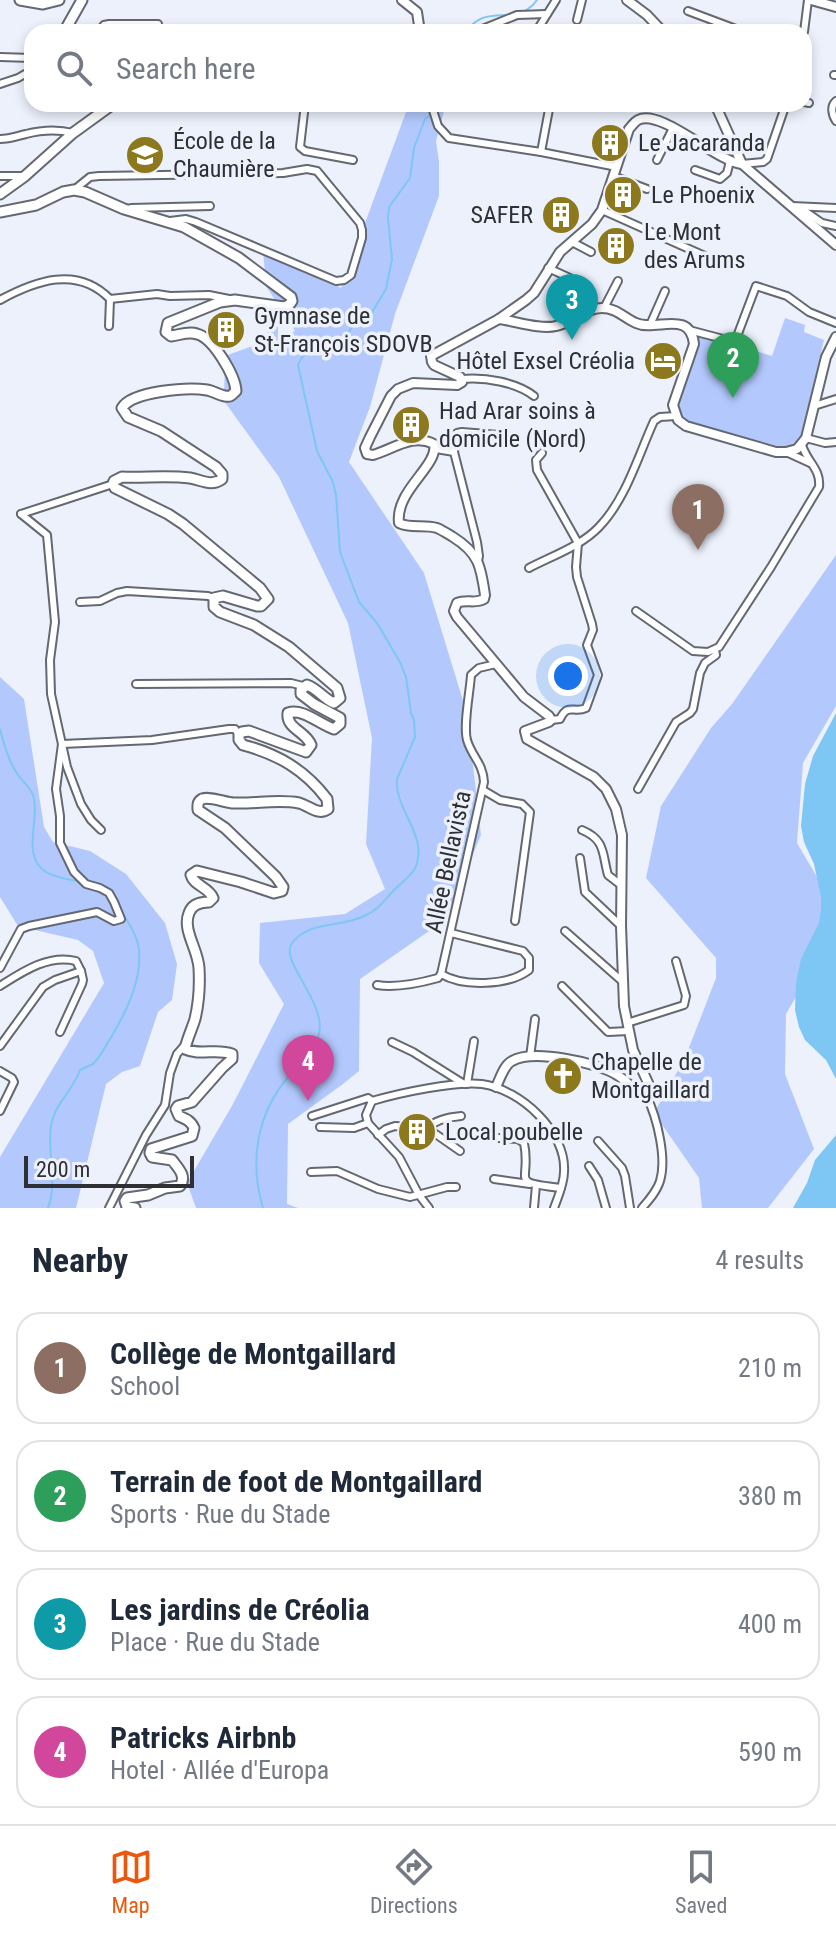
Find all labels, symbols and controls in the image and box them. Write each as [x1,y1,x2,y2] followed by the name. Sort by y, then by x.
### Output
[24,24,812,112] search box
[52,46,96,90] icon: search
[116,51,256,86] text: Search here
[589,122,631,164] building icon: Le Jacaranda
[173,127,276,183] place label: École de la Chaumière
[638,129,765,157] place label: Le Jacaranda
[124,134,166,176] school or university icon: École de la Chaumière
[602,174,644,216] building icon: Le Phoenix
[651,181,755,209] place label: Le Phoenix
[540,194,582,236] building icon: SAFER
[471,201,533,229] place label: SAFER
[644,218,745,274] place label: Le Mont des Arums
[595,225,637,267] building icon: Le Mont des Arums
[546,274,598,340] pin: 3
[254,302,433,358] place label: Gymnase de St-François SDOVB
[205,309,247,351] building icon: Gymnase de St-François SDOVB
[707,332,759,398] pin: 2
[642,340,684,382] hotel icon: Hôtel Exsel Créolia
[457,347,635,375] place label: Hôtel Exsel Créolia
[439,397,596,453] place label: Had Arar soins à domicile (Nord)
[390,404,432,446] building icon: Had Arar soins à domicile (Nord)
[672,484,724,550] pin: 1
[548,656,588,696] your location
[419,788,477,936] street label: Allée Bellavista
[282,1035,334,1101] pin: 4
[591,1048,710,1104] place label: Chapelle de Montgaillard
[542,1055,584,1097] church icon: Chapelle de Montgaillard
[396,1111,438,1153] building icon: Local poubelle
[445,1118,583,1146] place label: Local poubelle
[24,1152,194,1188] scale bar
[36,1157,90,1182] text: 200 m
[32,1240,128,1280] text: Nearby
[715,1245,804,1275] text: 4 results
[110,1336,396,1371] text: Collège de Montgaillard
[53,1353,67,1383] text: 1
[738,1353,802,1383] text: 210 m
[110,1371,180,1401] text: School
[110,1464,482,1499] text: Terrain de foot de Montgaillard
[53,1481,67,1511] text: 2
[738,1481,802,1511] text: 380 m
[110,1499,330,1529] text: Sports · Rue du Stade
[110,1592,370,1627] text: Les jardins de Créolia
[53,1609,67,1639] text: 3
[738,1609,802,1639] text: 400 m
[110,1627,320,1657] text: Place · Rue du Stade
[110,1720,296,1755] text: Patricks Airbnb
[53,1737,67,1767] text: 4
[738,1737,802,1767] text: 590 m
[110,1755,329,1785] text: Hotel · Allée d'Europa
[109,1845,153,1918] tab: Map
[370,1845,458,1918] tab: Directions
[675,1845,727,1918] tab: Saved

